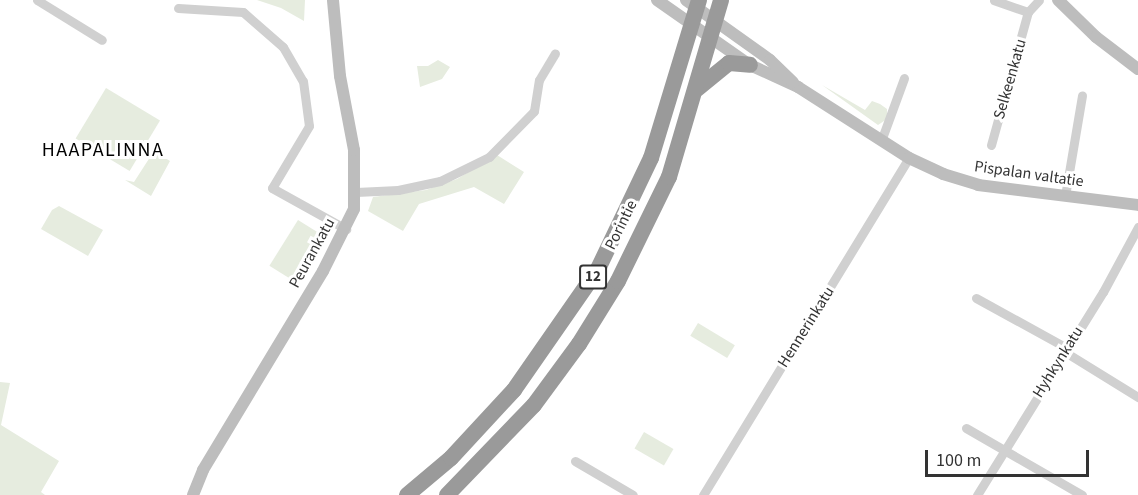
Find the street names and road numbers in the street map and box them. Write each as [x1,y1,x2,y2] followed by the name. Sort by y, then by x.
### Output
[989,37,1031,121] street label: Selkeenkatu
[973,157,1085,191] street label: Pispalan valtatie
[601,197,641,253] street label: Porintie
[285,215,339,291] street label: Peurankatu
[578,265,608,289] road number: 12
[774,283,838,371] street label: Hennerinkatu
[1029,323,1087,401] street label: Hyhkynkatu

